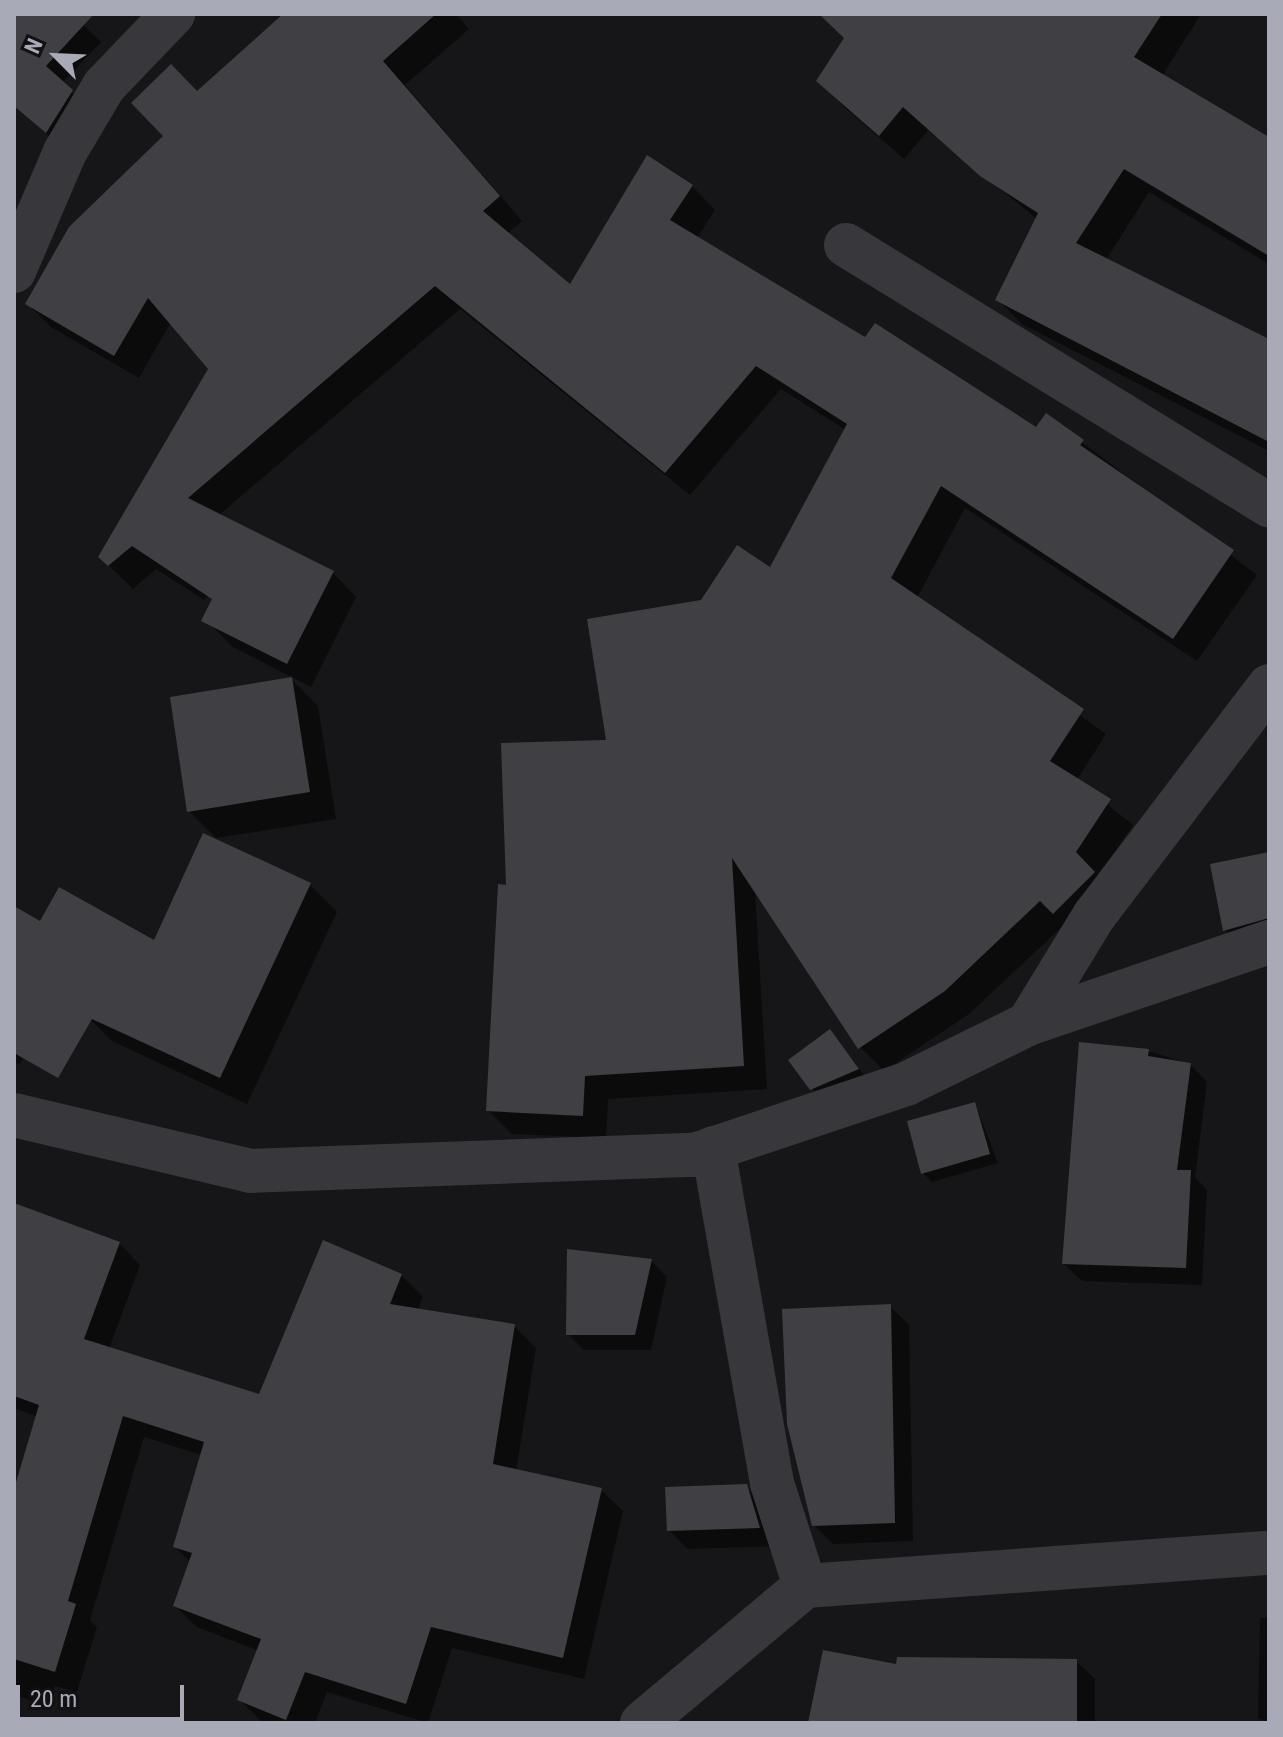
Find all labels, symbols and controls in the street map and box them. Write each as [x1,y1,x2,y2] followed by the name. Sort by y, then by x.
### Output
[16,16,96,96] north arrow
[19,35,48,57] text: N
[20,1669,188,1719] scale bar
[30,1685,77,1713] text: 20 m

